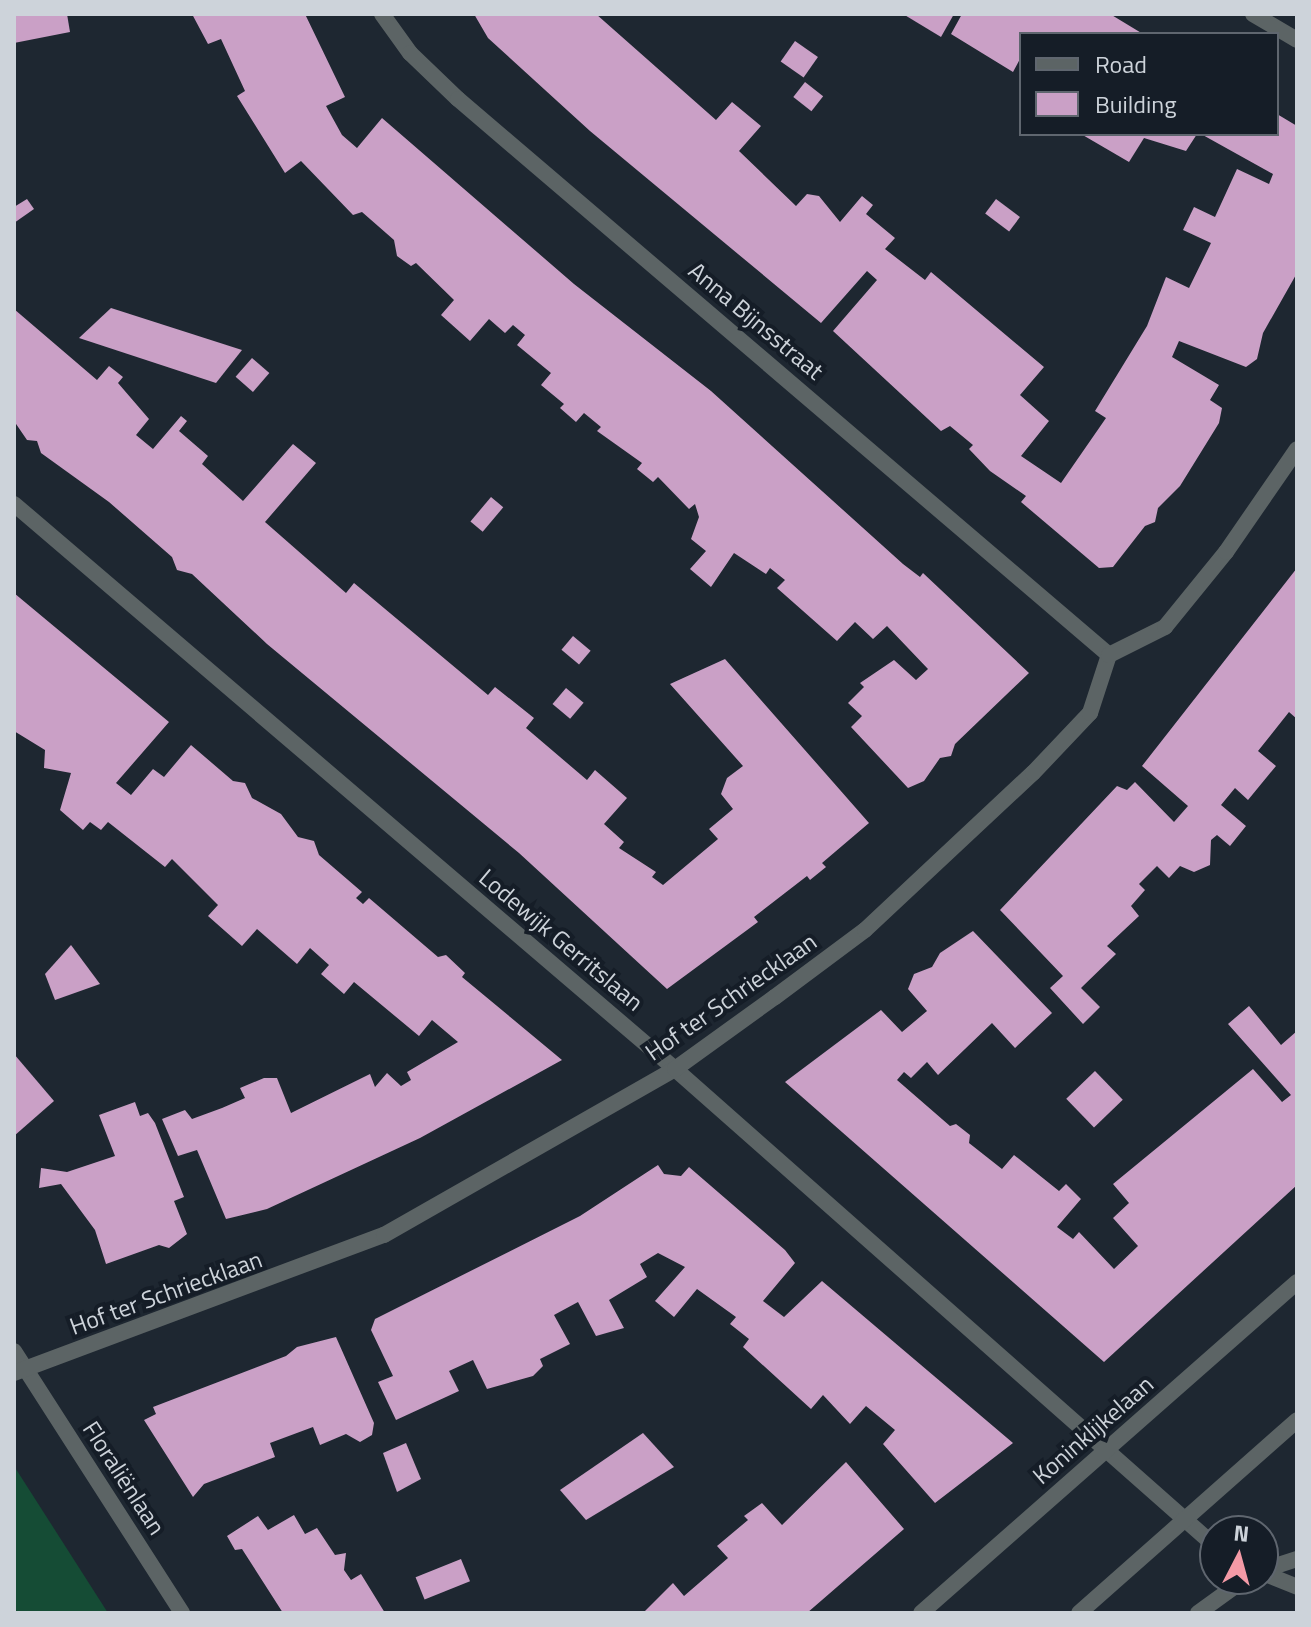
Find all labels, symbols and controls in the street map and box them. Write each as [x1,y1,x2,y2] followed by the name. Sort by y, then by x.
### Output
[1019,32,1279,136] legend
[1095,46,1147,82] text: Road
[1095,86,1177,122] text: Building
[683,256,829,386] street label: Anna Bijnsstraat
[473,863,649,1017] street label: Lodewijk Gerritslaan
[640,927,822,1067] street label: Hof ter Schriecklaan
[66,1245,266,1341] street label: Hof ter Schriecklaan
[1027,1370,1159,1490] street label: Koninklijkelaan
[77,1416,171,1540] street label: Floraliënlaan
[1199,1515,1279,1595] north arrow
[1232,1515,1251,1551] text: N

